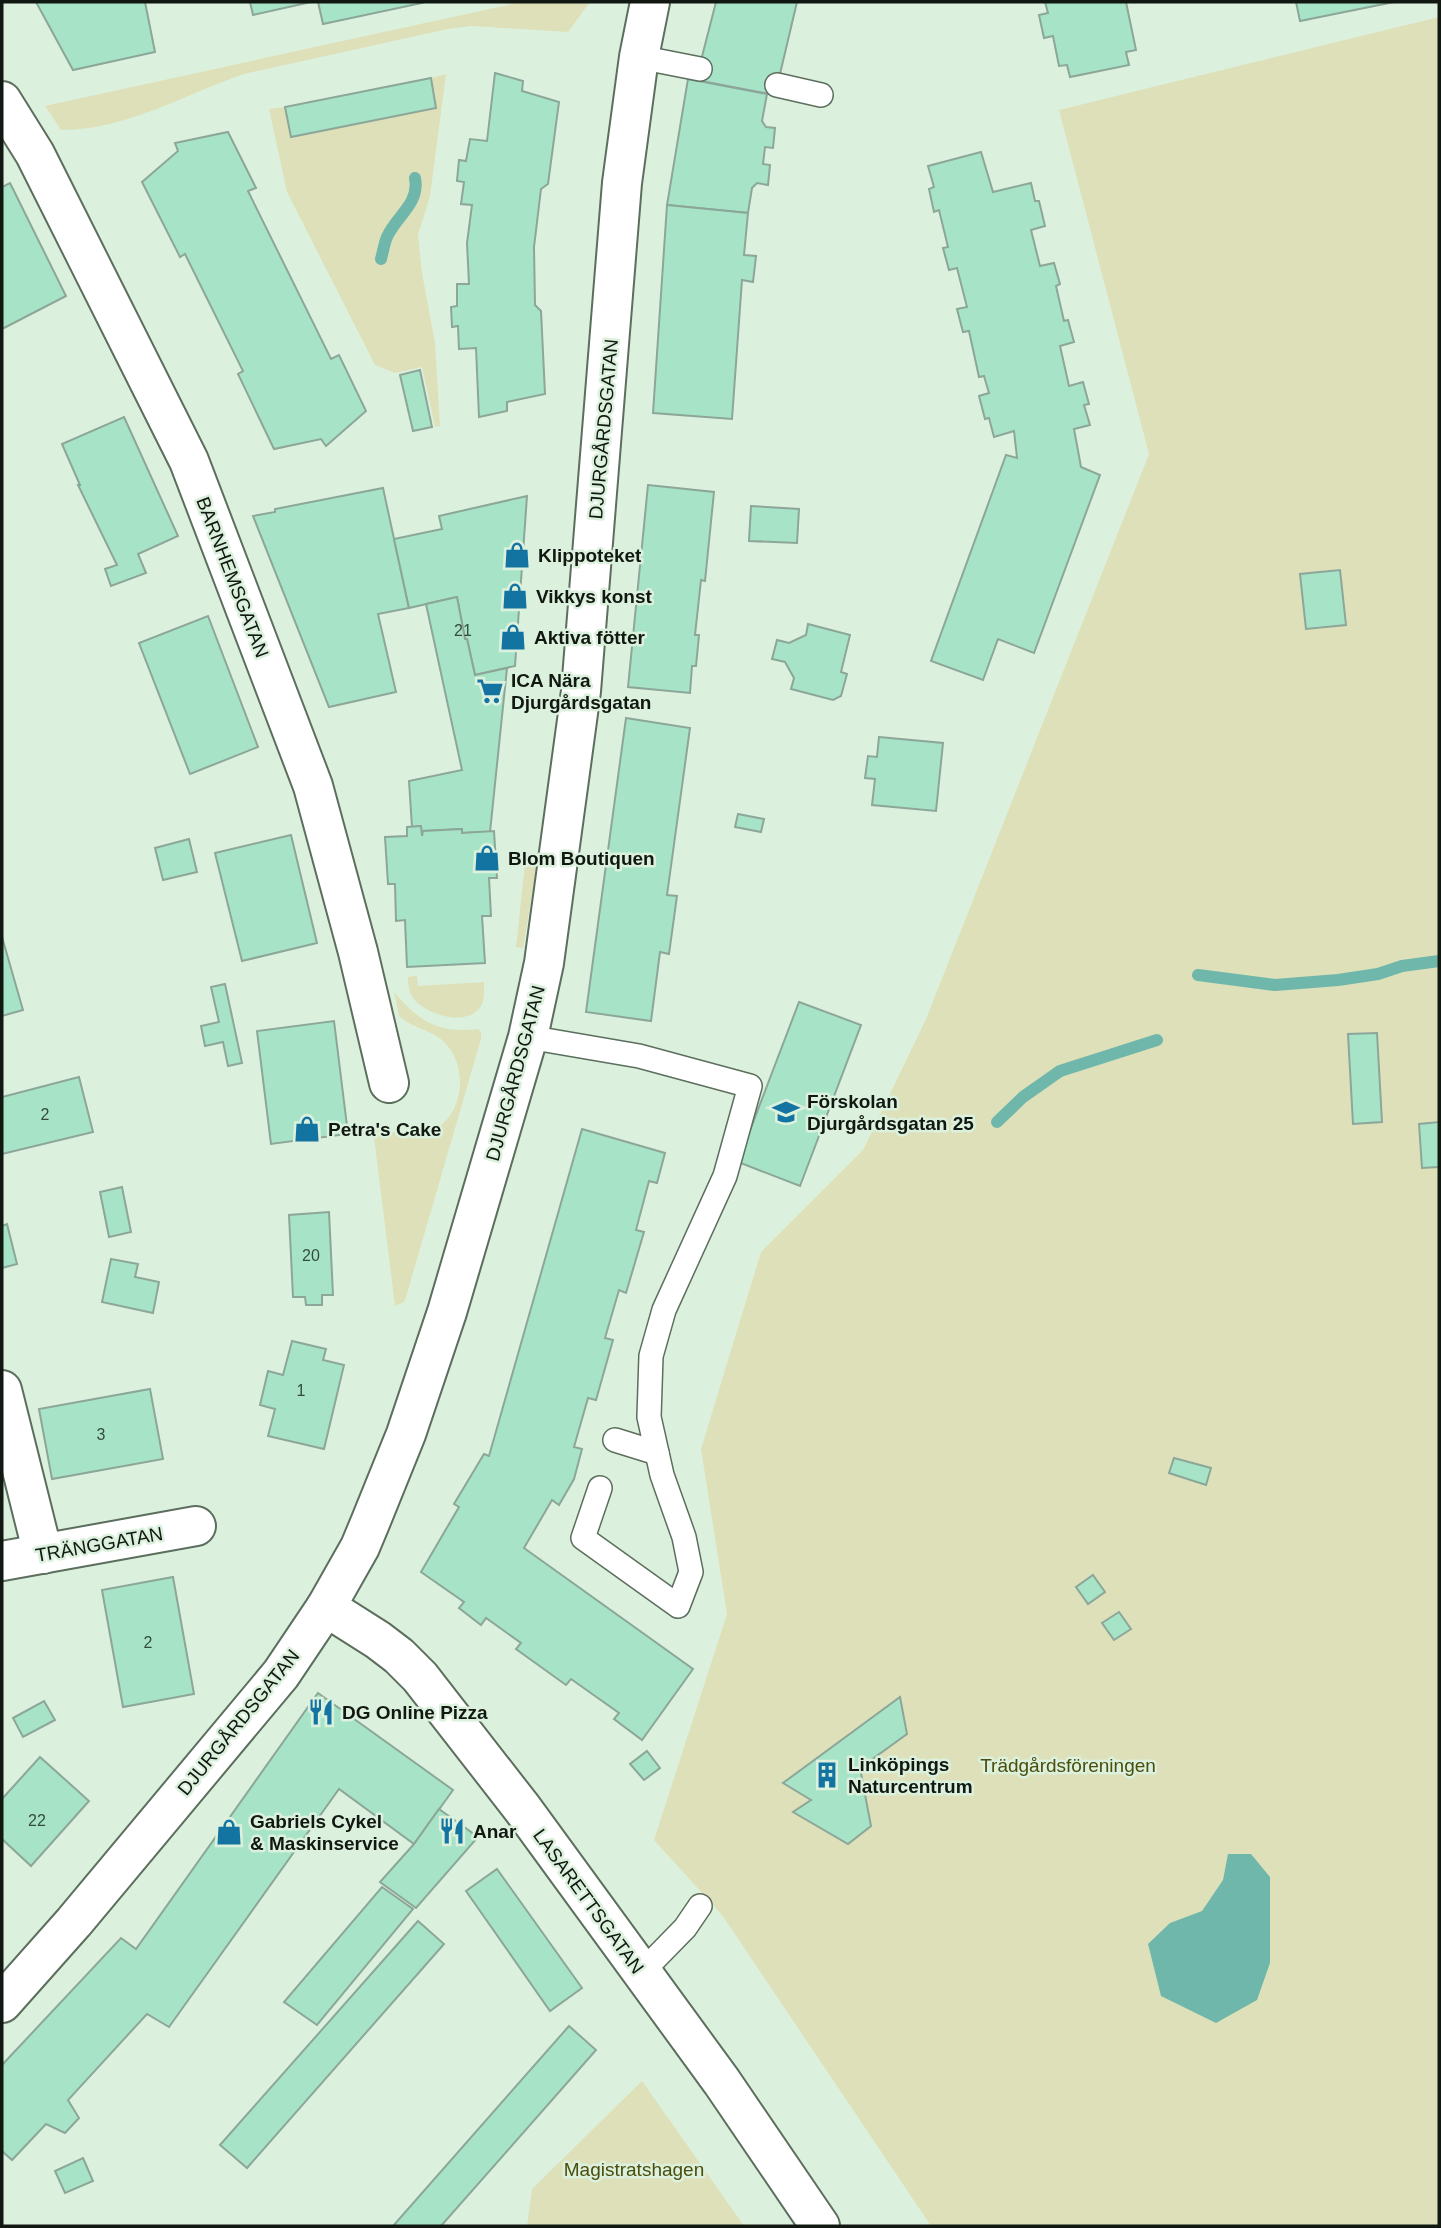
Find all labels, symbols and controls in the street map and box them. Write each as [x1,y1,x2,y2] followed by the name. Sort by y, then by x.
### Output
[585,338,622,520] street label: DJURGÅRDSGATAN
[192,494,273,660] street label: BARNHEMSGATAN
[502,540,532,570] shop icon: Klippoteket
[538,545,642,566] place label: Klippoteket
[500,581,530,611] shop icon: Vikkys konst
[536,586,653,607] place label: Vikkys konst
[454,622,472,639] house number: 21
[498,622,528,652] shop icon: Aktiva fötter
[534,627,645,648] place label: Aktiva fötter
[511,670,651,713] place label: ICA Nära Djurgårdsgatan
[475,676,505,706] supermarket icon: ICA Nära Djurgårdsgatan
[472,843,502,873] shop icon: Blom Boutiquen
[508,848,655,869] place label: Blom Boutiquen
[482,983,549,1163] street label: DJURGÅRDSGATAN
[807,1091,974,1134] place label: Förskolan Djurgårdsgatan 25
[771,1097,801,1127] school or university icon: Förskolan Djurgårdsgatan 25
[41,1106,50,1123] house number: 2
[292,1114,322,1144] shop icon: Petra's Cake
[328,1119,441,1140] place label: Petra's Cake
[302,1247,320,1264] house number: 20
[297,1382,306,1399] house number: 1
[97,1426,106,1443] house number: 3
[34,1523,164,1566] street label: TRÄNGGATAN
[144,1634,153,1651] house number: 2
[173,1645,303,1799] street label: DJURGÅRDSGATAN
[306,1697,336,1727] restaurant icon: DG Online Pizza
[342,1702,488,1723] place label: DG Online Pizza
[848,1754,973,1797] place label: Linköpings Naturcentrum
[980,1755,1156,1776] park label: Trädgårdsföreningen
[812,1760,842,1790] building icon: Linköpings Naturcentrum
[250,1811,399,1854] place label: Gabriels Cykel & Maskinservice
[28,1812,46,1829] house number: 22
[437,1816,467,1846] restaurant icon: Anar
[214,1817,244,1847] shop icon: Gabriels Cykel & Maskinservice
[473,1821,517,1842] place label: Anar
[529,1825,648,1978] street label: LASARETTSGATAN
[564,2159,704,2180] park label: Magistratshagen

